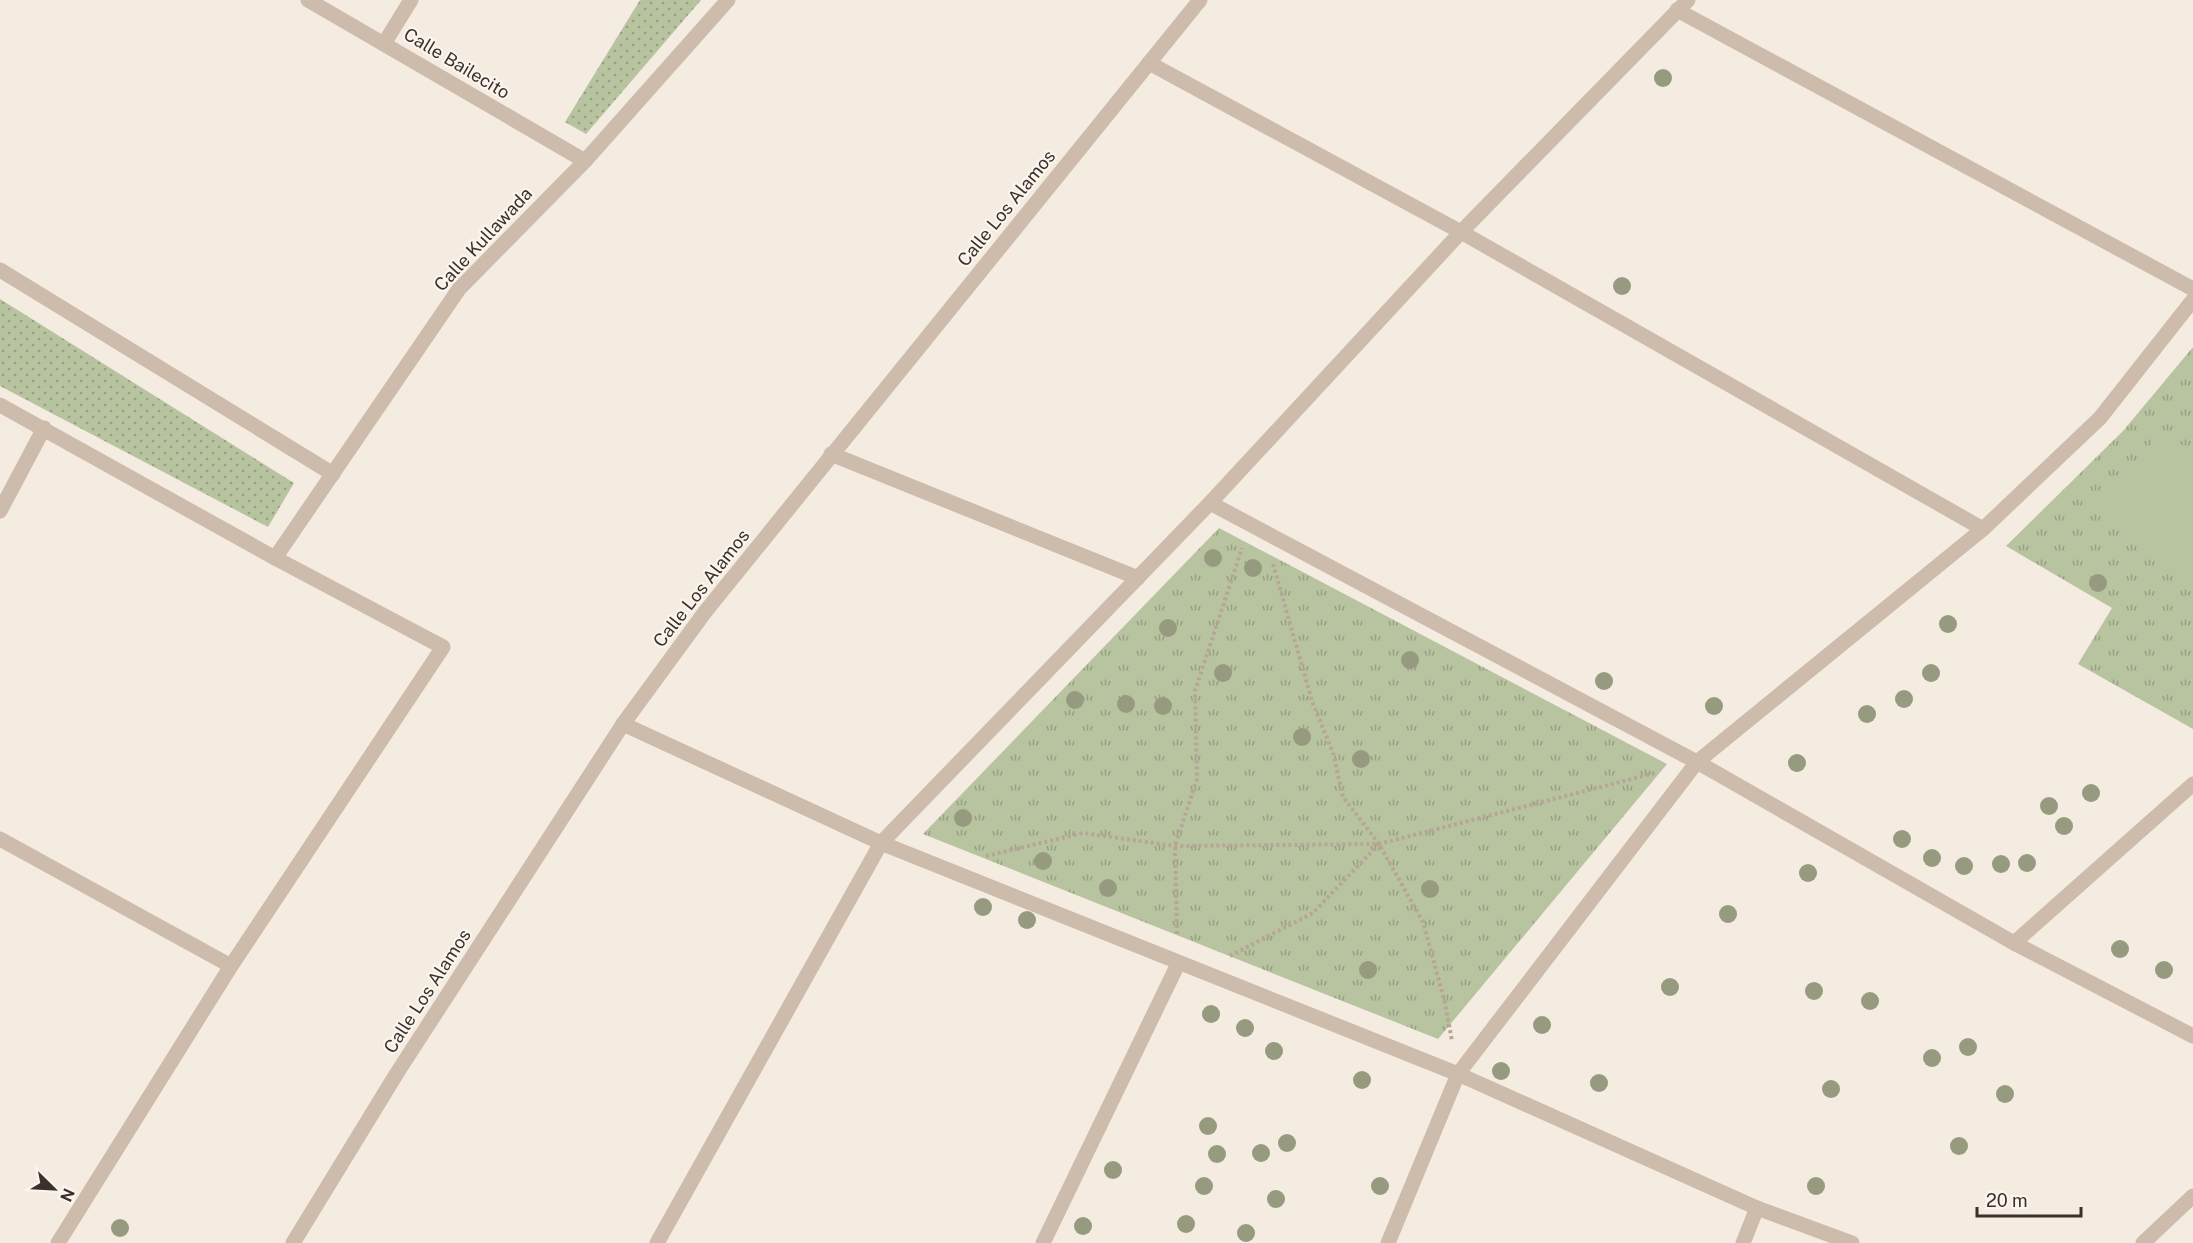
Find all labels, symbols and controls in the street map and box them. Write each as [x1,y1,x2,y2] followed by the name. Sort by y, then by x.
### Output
[400,23,514,103] street label: Calle Bailecito
[953,146,1059,270] street label: Calle Los Alamos
[430,183,536,295] street label: Calle Kullawada
[649,525,753,651] street label: Calle Los Alamos
[379,925,475,1057] street label: Calle Los Alamos
[24,1159,84,1219] north arrow
[1977,1180,2080,1218] scale bar
[56,1185,78,1204] text: N
[1986,1190,2028,1211] text: 20 m

